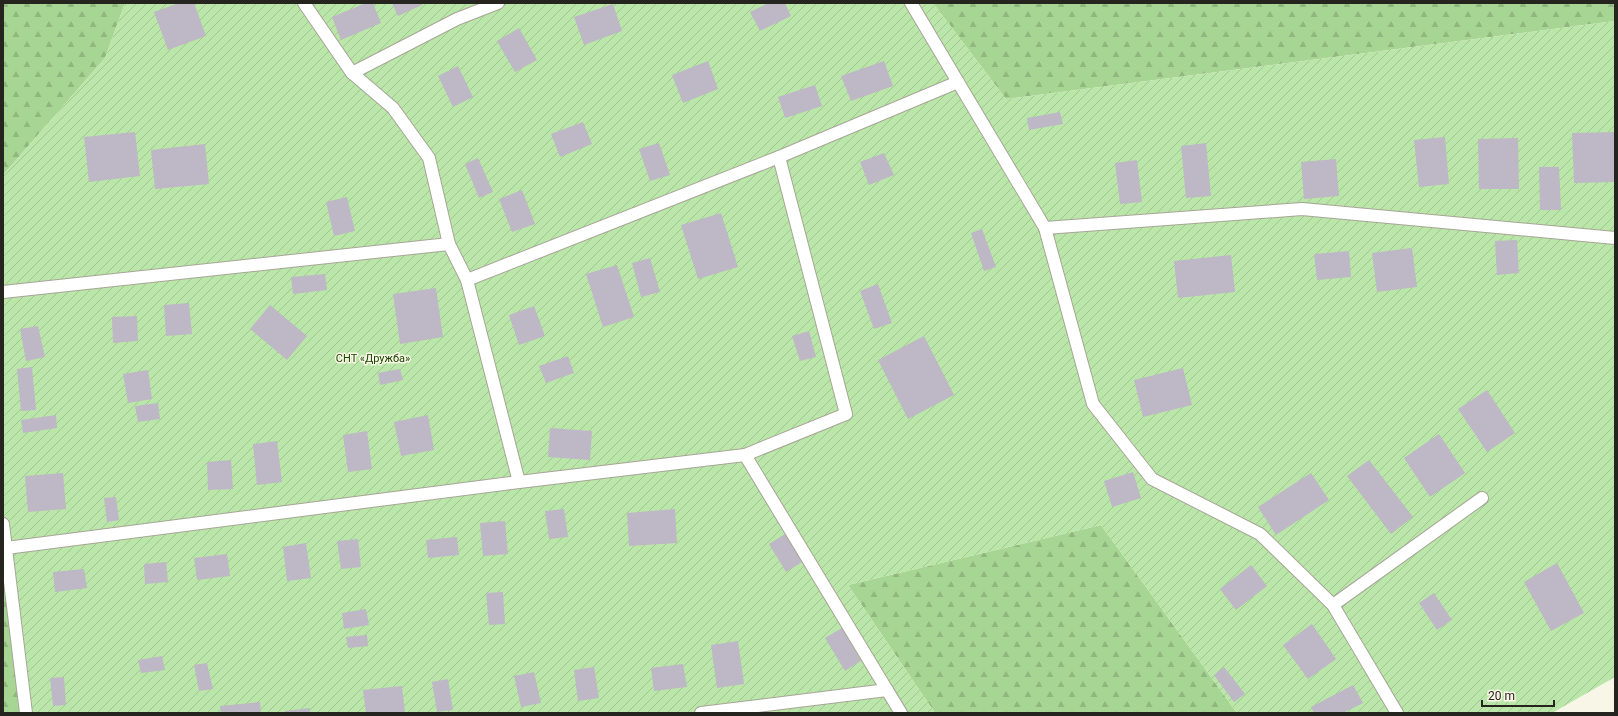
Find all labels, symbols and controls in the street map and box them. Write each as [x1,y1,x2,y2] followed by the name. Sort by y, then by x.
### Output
[336,352,410,365] park label: СНТ «Дружба»
[1482,682,1554,708] scale bar
[1488,689,1515,703] text: 20 m

